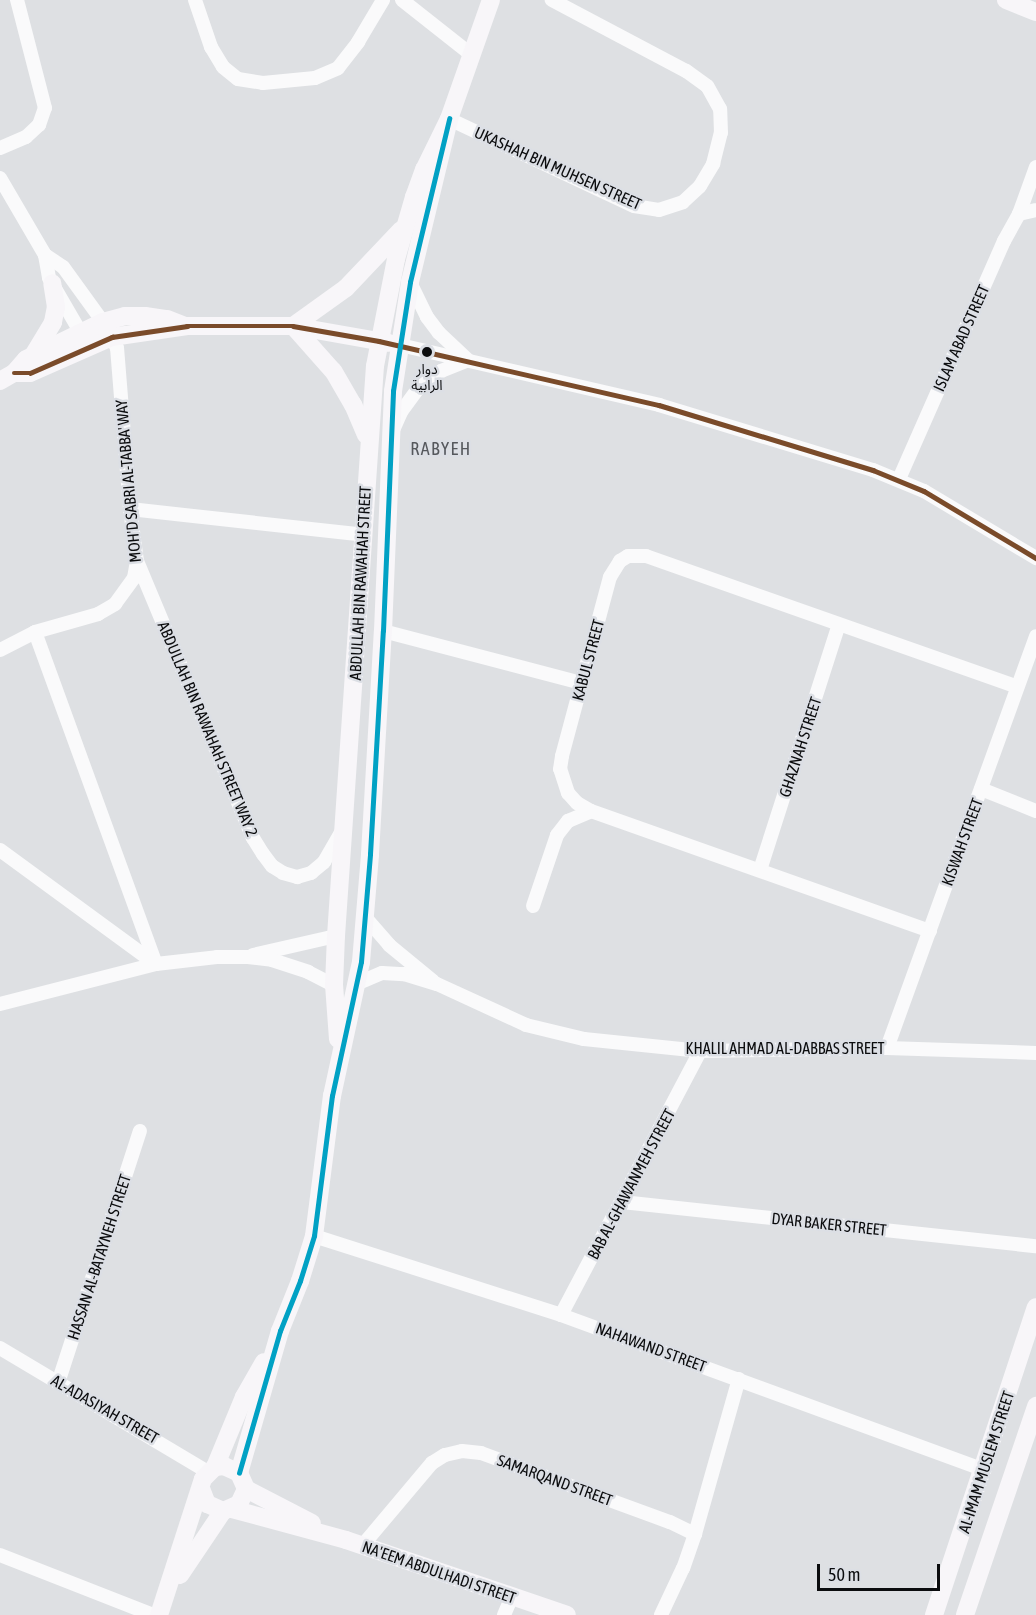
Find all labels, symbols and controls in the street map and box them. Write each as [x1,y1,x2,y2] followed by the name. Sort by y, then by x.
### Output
[472,122,644,214] street label: UKASHAH BIN MUHSEN STREET
[929,282,993,394] street label: ISLAM ABAD STREET
[421,346,433,358] marker: دوار الرابية
[411,361,443,394] place label: دوار الرابية
[111,399,145,563] street label: MOH'D SABRI AL-TABBA' WAY
[410,438,472,460] district label: RABYEH
[345,485,375,681] street label: ABDULLAH BIN RAWAHAH STREET
[568,617,608,703] street label: KABUL STREET
[154,619,262,839] street label: ABDULLAH BIN RAWAHAH STREET WAY 2
[775,695,825,799] street label: GHAZNAH STREET
[937,796,987,888] street label: KISWAH STREET
[686,1038,884,1058] street label: KHALIL AHMAD AL-DABBAS STREET
[583,1105,679,1263] street label: BAB AL-GHAWANMEH STREET
[63,1172,135,1342] street label: HASSAN AL-BATAYNEH STREET
[771,1208,887,1240] street label: DYAR BAKER STREET
[593,1318,709,1376] street label: NAHAWAND STREET
[48,1371,162,1447] street label: AL-ADASIYAH STREET
[954,1389,1018,1535] street label: AL-IMAM MUSLEM STREET
[495,1450,615,1510] street label: SAMARQAND STREET
[360,1537,518,1607] street label: NA'EEM ABDULHADI STREET
[820,1552,943,1590] scale bar
[828,1564,860,1585] text: 50 m

